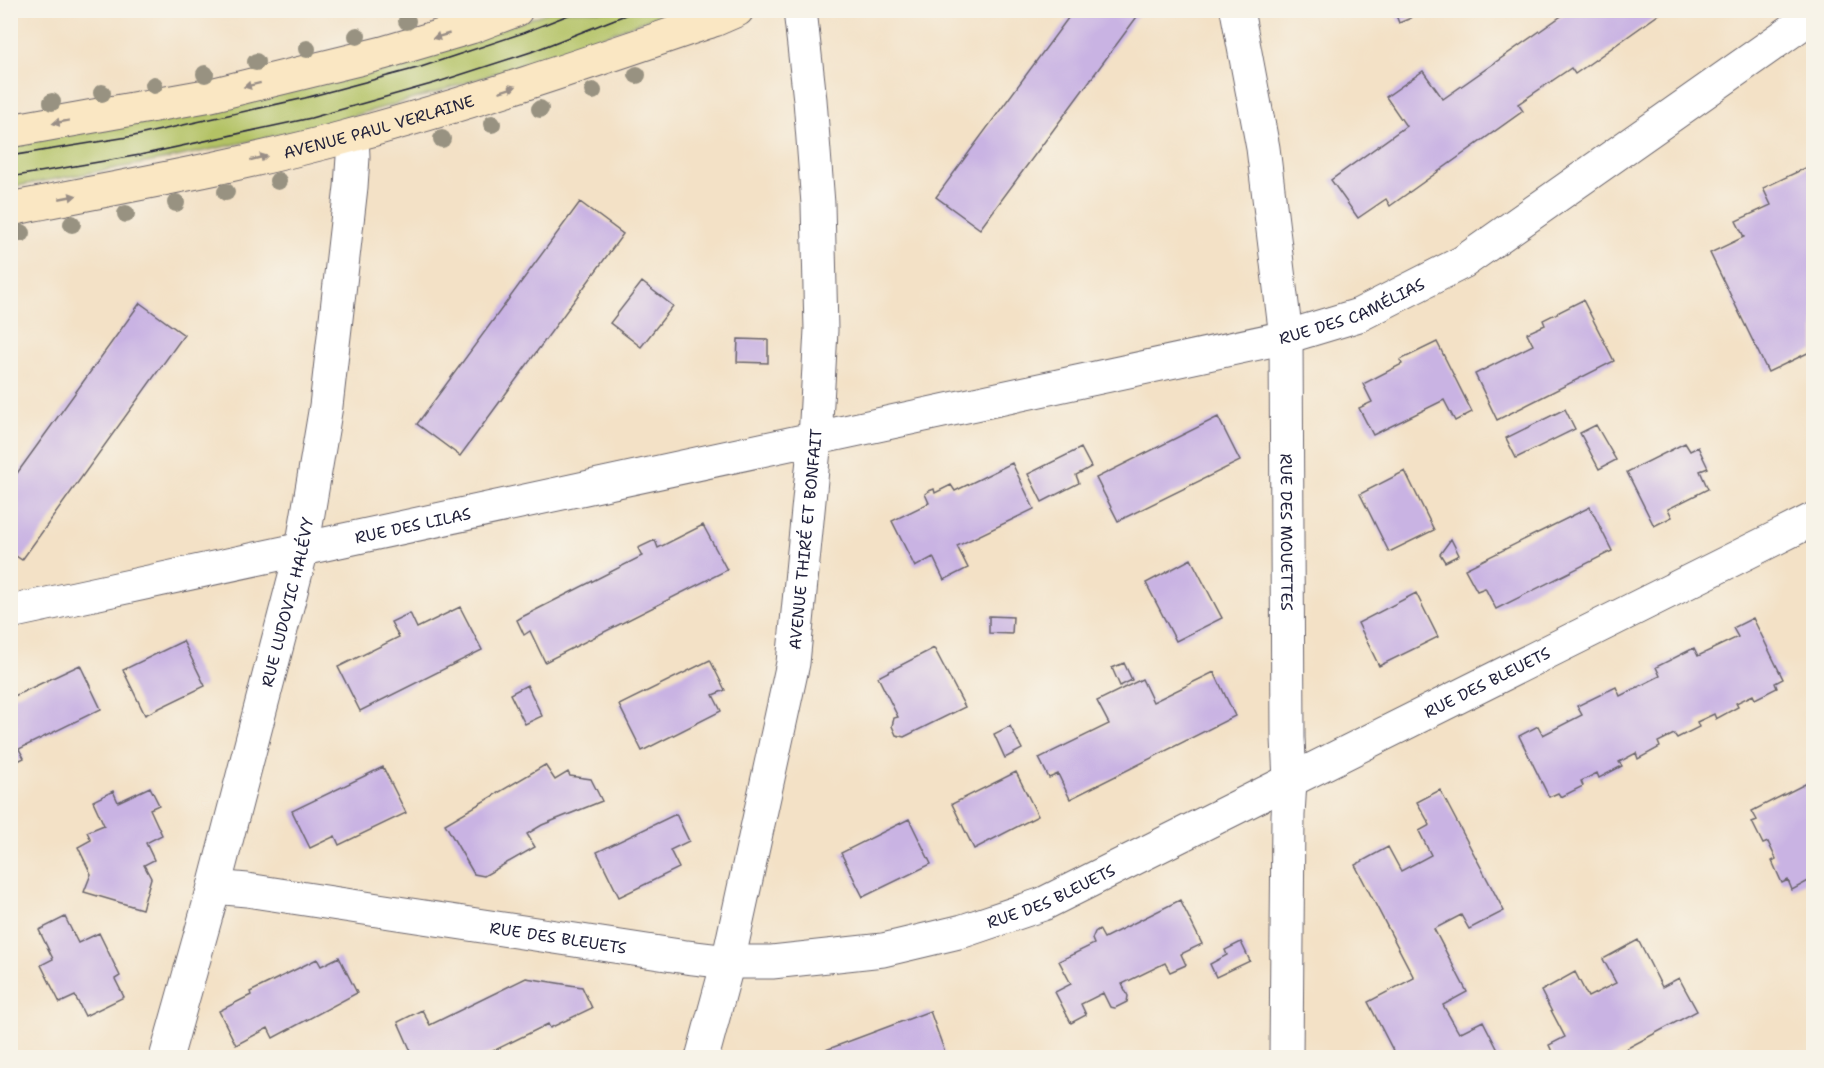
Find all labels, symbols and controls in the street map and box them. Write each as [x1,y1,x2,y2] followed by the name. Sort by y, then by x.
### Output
[432,32,450,41] one-way arrow
[243,80,261,90] one-way arrow
[499,84,517,94] one-way arrow
[281,90,477,163] street label: AVENUE PAUL VERLAINE
[51,118,70,127] one-way arrow
[250,153,268,163] one-way arrow
[59,192,78,201] one-way arrow
[1277,273,1428,349] street label: RUE DES CAMÉLIAS
[784,428,826,651] street label: AVENUE THIRÉ ET BONFAIT
[1276,453,1298,611] street label: RUE DES MOUETTES
[353,502,473,548] street label: RUE DES LILAS
[256,515,318,689] street label: RUE LUDOVIC HALÉVY
[1420,642,1553,723] street label: RUE DES BLEUETS
[984,859,1119,933] street label: RUE DES BLEUETS
[488,917,628,958] street label: RUE DES BLEUETS

